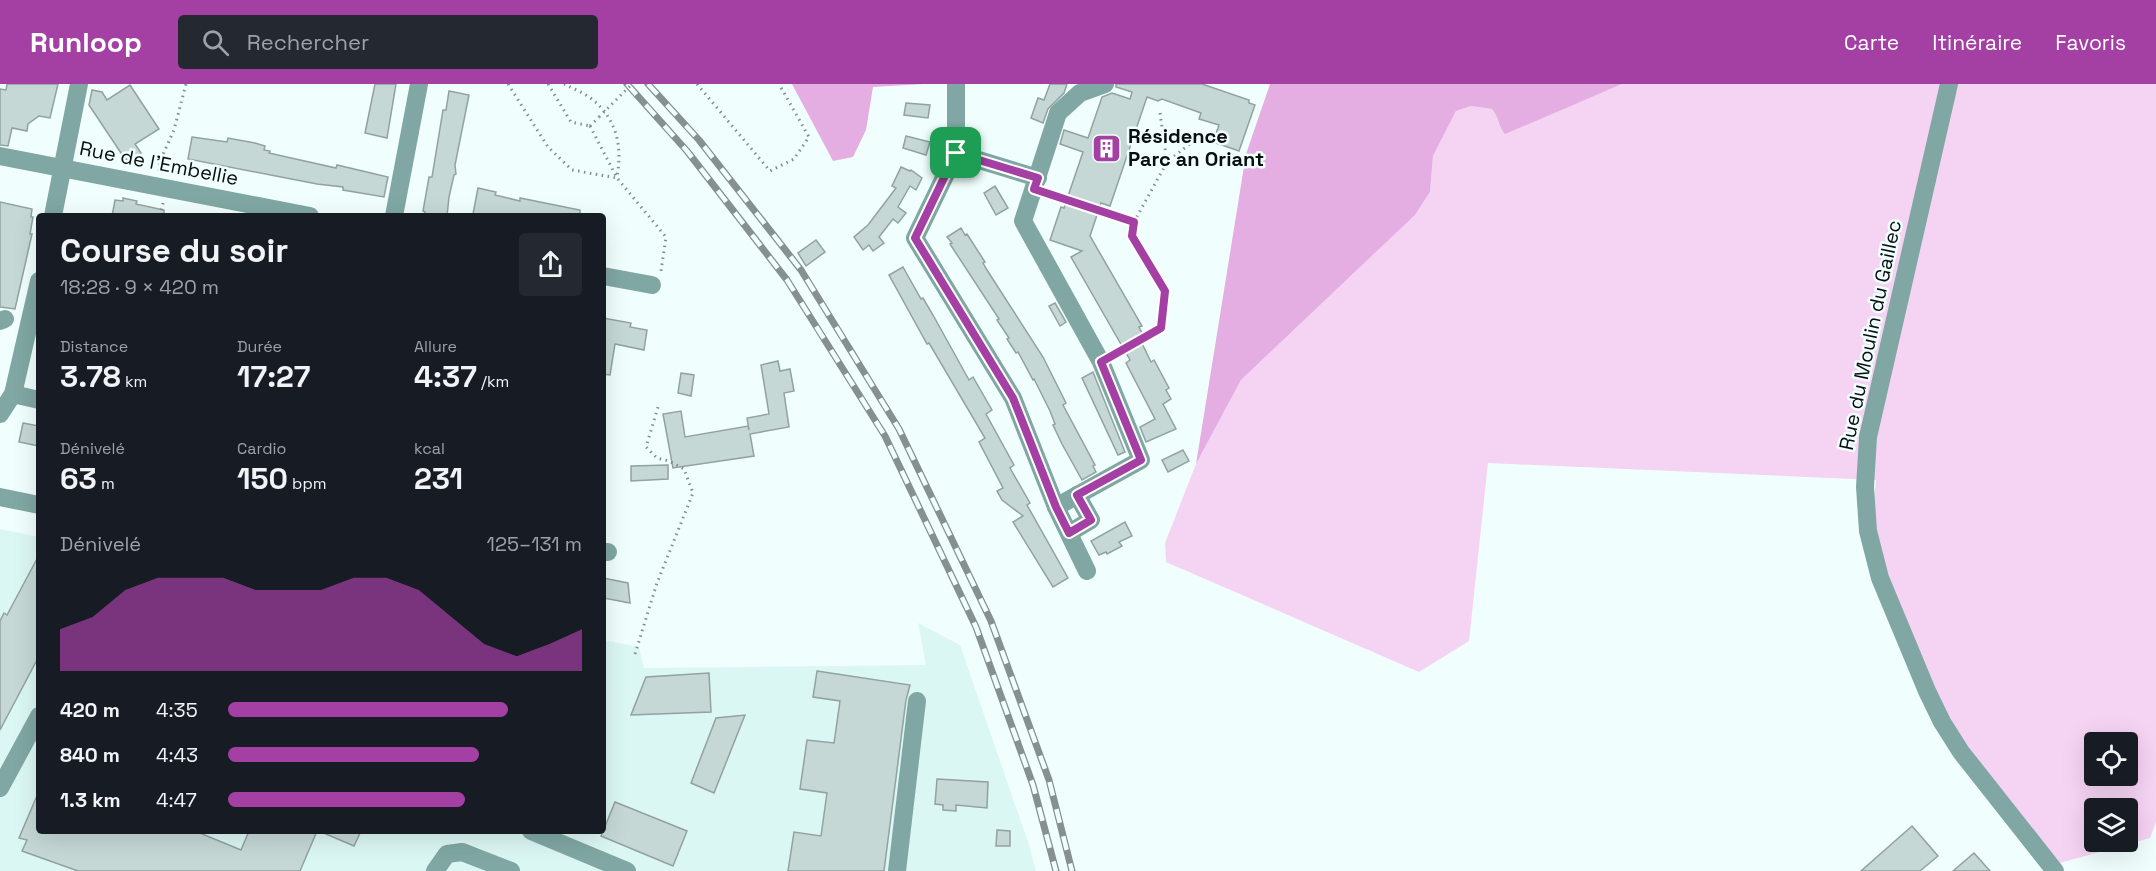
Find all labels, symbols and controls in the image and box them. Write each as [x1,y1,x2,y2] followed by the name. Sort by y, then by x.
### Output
[178,15,598,69] search box
[30,24,142,60] text: Runloop
[199,26,232,59] icon: search
[247,28,369,56] text: Rechercher
[1844,29,1899,56] text: Carte
[1932,29,2022,56] text: Itinéraire
[2055,29,2126,56] text: Favoris
[1128,123,1264,172] place label: Résidence Parc an Oriant
[930,127,981,178] pin
[1091,132,1123,164] building icon: Résidence Parc an Oriant
[77,135,241,191] street label: Rue de l'Embellie
[939,136,972,169] icon: arrive
[1833,218,1907,452] street label: Rue du Moulin du Gaillec
[60,230,288,272] text: Course du soir
[519,233,582,296] button: share
[60,274,219,300] text: 18:28 · 9 × 420 m
[60,336,128,357] text: Distance
[237,336,282,357] text: Durée
[414,336,457,357] text: Allure
[60,357,121,396] text: 3.78
[237,357,310,396] text: 17:27
[414,357,477,396] text: 4:37
[121,371,147,392] text: km
[477,371,509,392] text: /km
[60,438,125,459] text: Dénivelé
[237,438,286,459] text: Cardio
[414,438,445,459] text: kcal
[60,459,97,498] text: 63
[237,459,288,498] text: 150
[414,459,463,498] text: 231
[97,473,115,494] text: m
[288,473,326,494] text: bpm
[60,531,141,557] text: Dénivelé
[487,531,582,557] text: 125–131 m
[60,697,120,723] text: 420 m
[156,697,198,723] text: 4:35
[2084,732,2138,852] map controls
[2084,732,2138,786] button: locate
[60,742,120,768] text: 840 m
[156,742,198,768] text: 4:43
[60,787,121,813] text: 1.3 km
[156,787,197,813] text: 4:47
[2084,798,2138,852] button: layers

